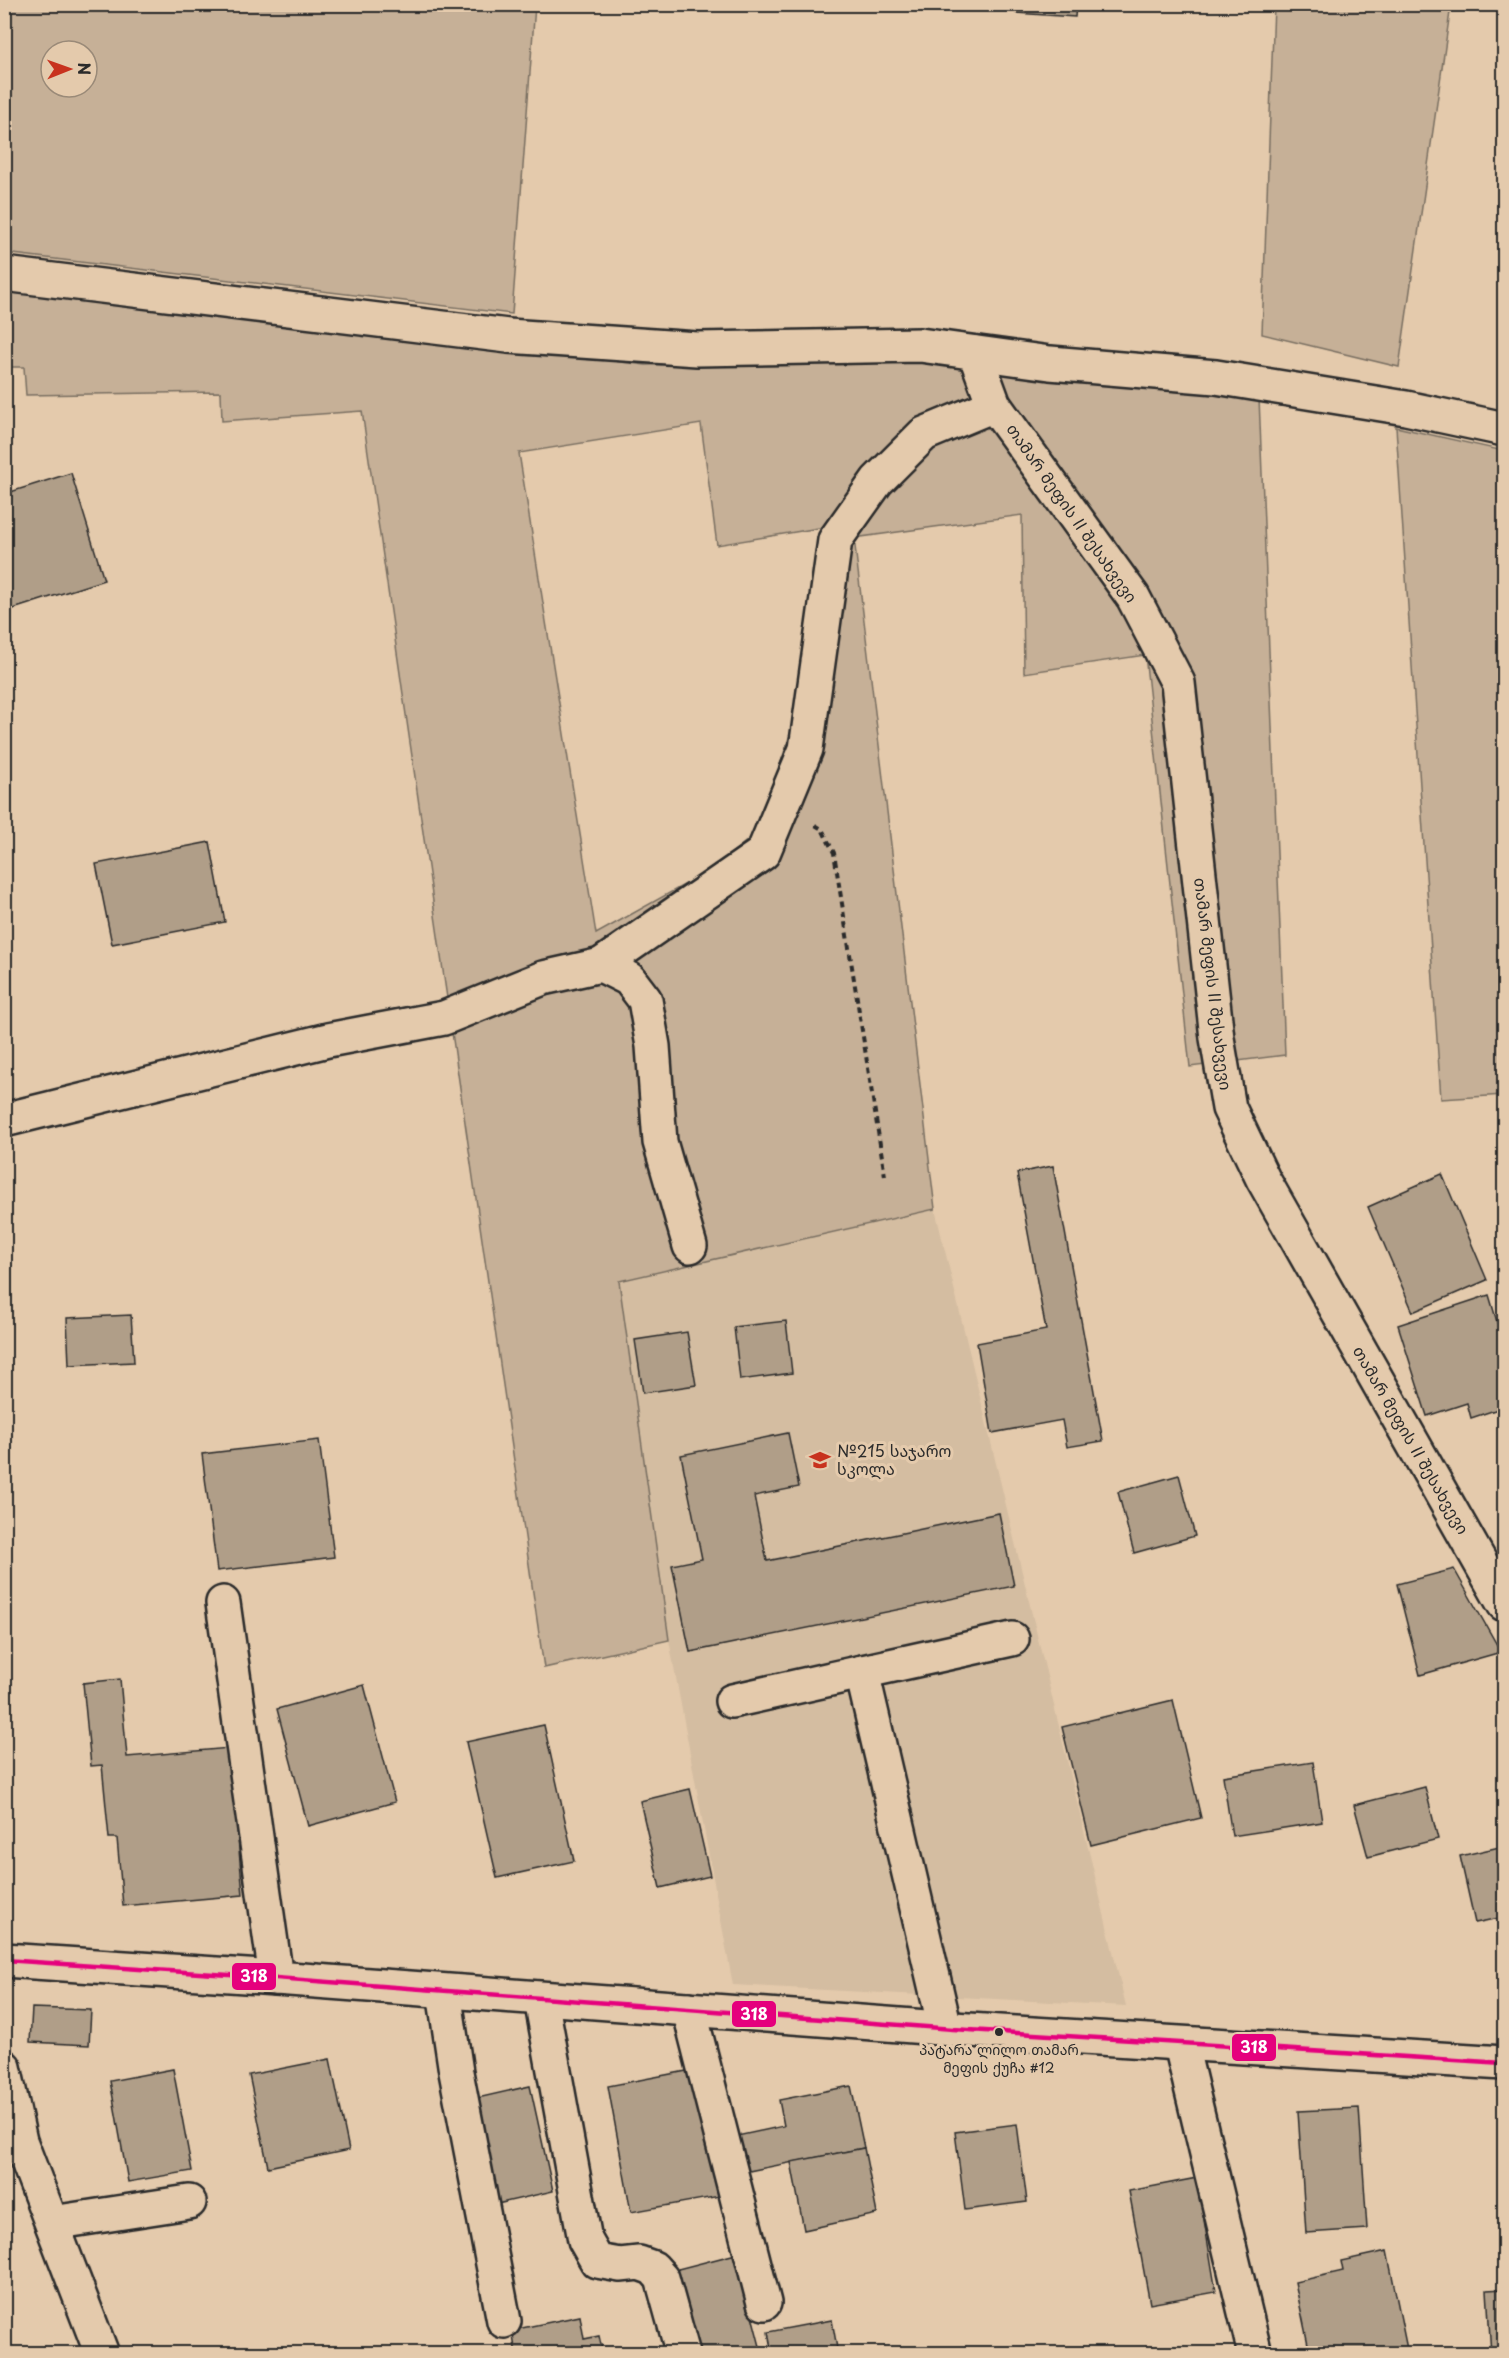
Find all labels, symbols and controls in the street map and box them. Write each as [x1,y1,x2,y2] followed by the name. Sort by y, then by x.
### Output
[39,39,99,99] north arrow
[73,62,97,75] text: N
[1002,418,1144,607] street label: თამარ მეფის II შესახვევი
[1189,876,1239,1092] street label: თამარ მეფის II შესახვევი
[1348,1341,1476,1538] street label: თამარ მეფის II შესახვევი
[837,1438,951,1480] place label: №215 საჯარო სკოლა
[808,1448,832,1472] school or university icon: №215 საჯარო სკოლა
[231,1962,277,1991] line badge: 318
[240,1963,268,1987] text: 318
[731,2000,777,2028] line badge: 318
[740,2001,768,2025] text: 318
[993,2026,1005,2038] marker: პატარა ლილო თამარ მეფის ქუჩა #12
[1231,2033,1277,2062] line badge: 318
[1240,2034,1268,2058] text: 318
[919,2039,1079,2078] place label: პატარა ლილო თამარ მეფის ქუჩა #12

